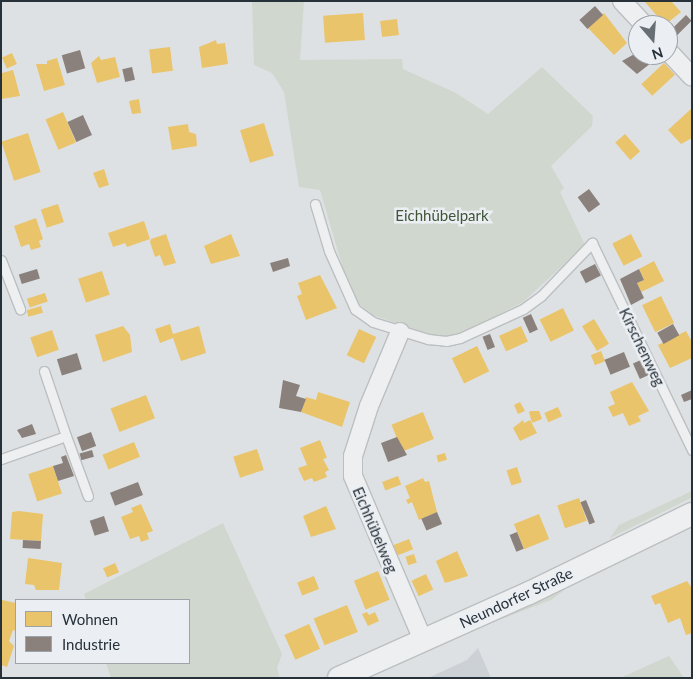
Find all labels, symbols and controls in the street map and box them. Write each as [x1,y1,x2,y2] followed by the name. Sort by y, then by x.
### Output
[628,15,678,65] north arrow
[650,44,665,64] text: N
[395,207,489,225] park label: Eichhübelpark
[615,305,669,389] street label: Kirschenweg
[349,484,401,576] street label: Eichhübelweg
[456,564,576,632] street label: Neundorfer Straße
[15,599,190,664] legend
[62,610,118,628] text: Wohnen
[62,635,120,653] text: Industrie

